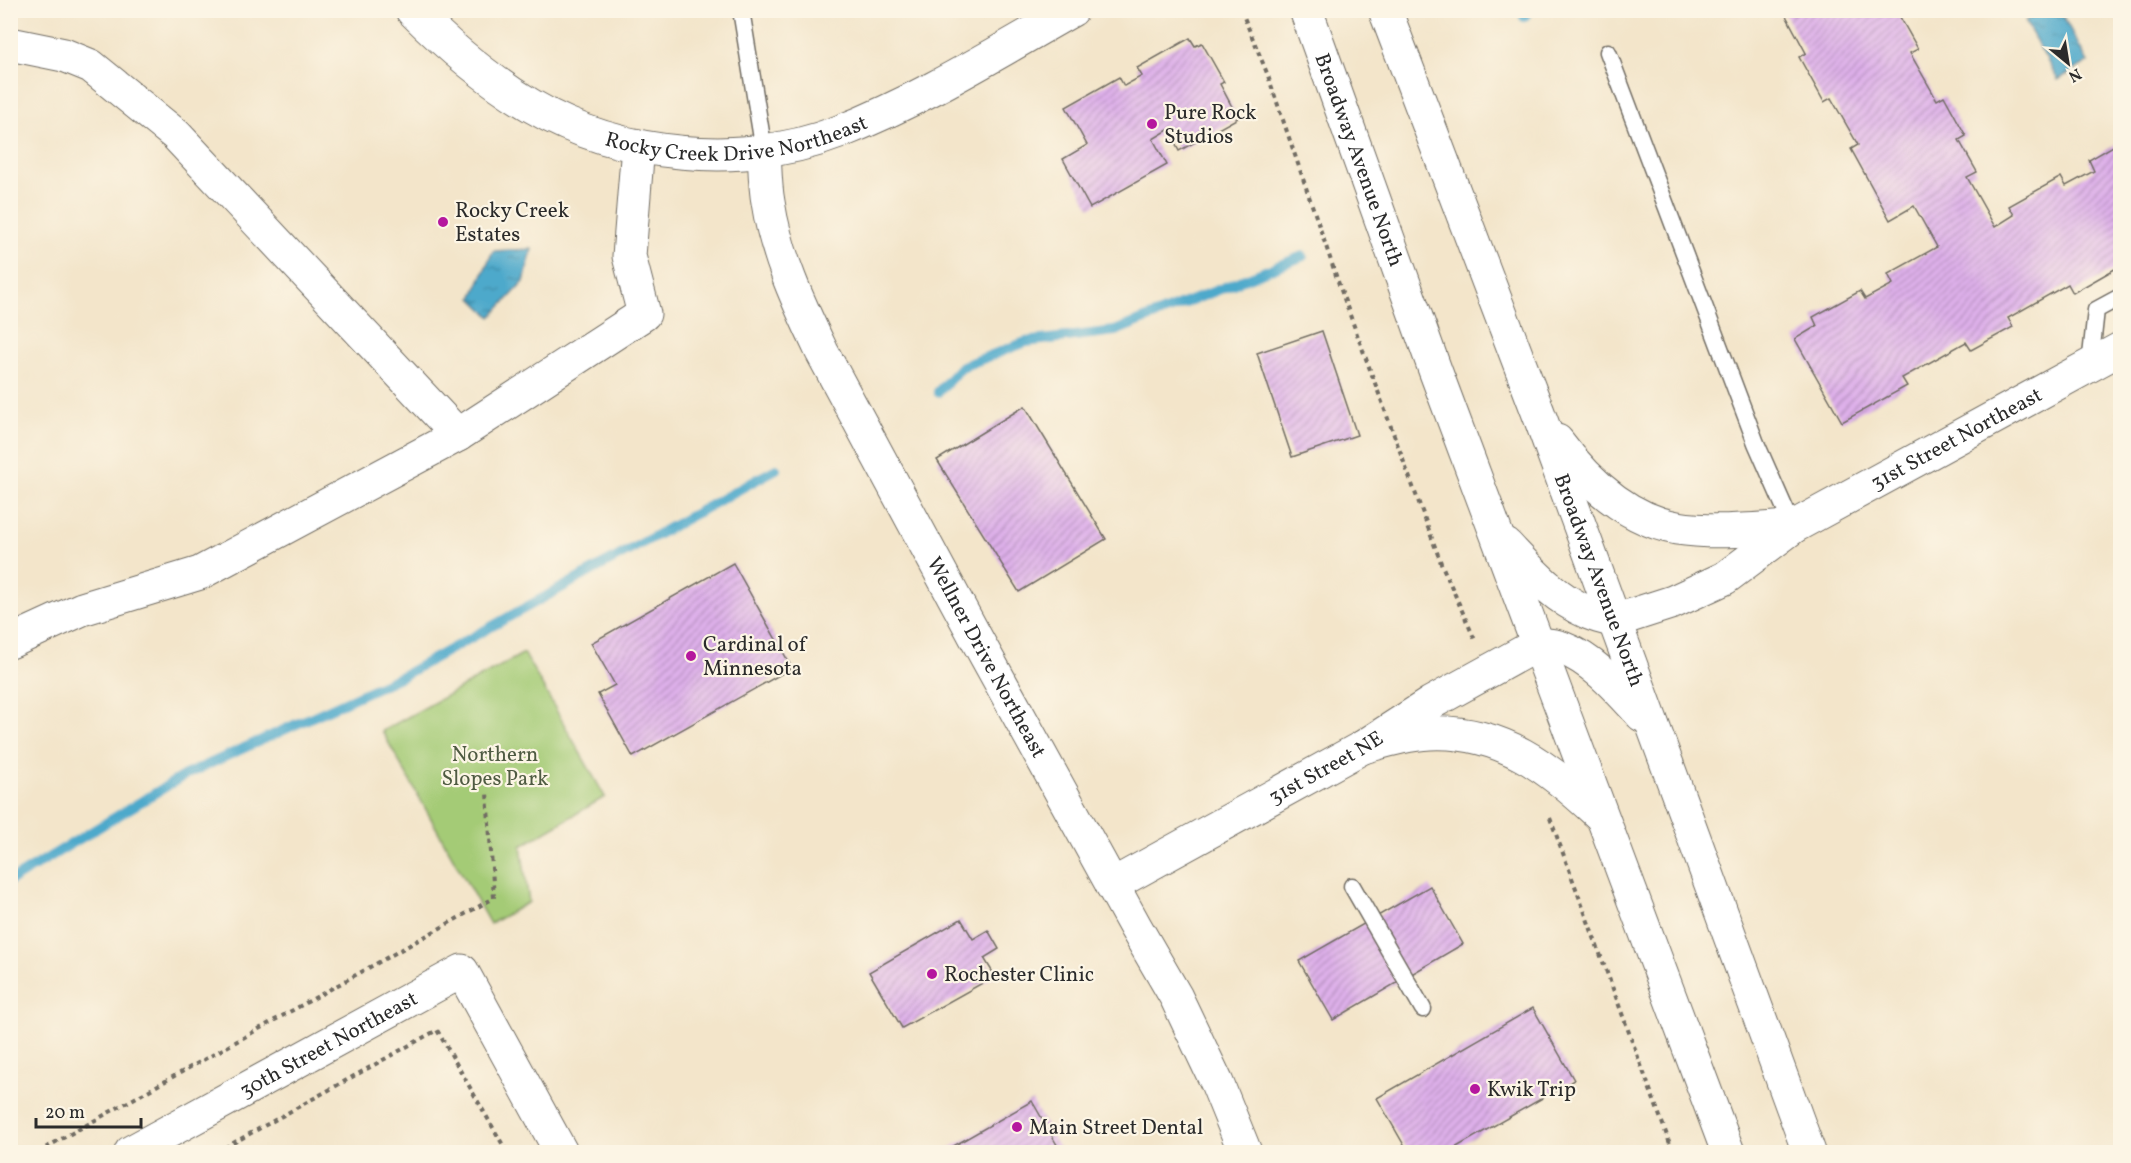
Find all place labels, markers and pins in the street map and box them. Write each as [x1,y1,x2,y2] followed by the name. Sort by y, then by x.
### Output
[1164,99,1257,152] place label: Pure Rock Studios
[1145,117,1159,131] marker: Pure Rock Studios
[455,197,570,250] place label: Rocky Creek Estates
[436,215,450,229] marker: Rocky Creek Estates
[703,631,808,684] place label: Cardinal of Minnesota
[684,649,698,663] marker: Cardinal of Minnesota
[944,961,1094,990] place label: Rochester Clinic
[925,967,939,981] marker: Rochester Clinic
[1487,1076,1576,1105] place label: Kwik Trip
[1468,1082,1482,1096] marker: Kwik Trip
[1029,1114,1203,1143] place label: Main Street Dental
[1010,1120,1024,1134] marker: Main Street Dental

